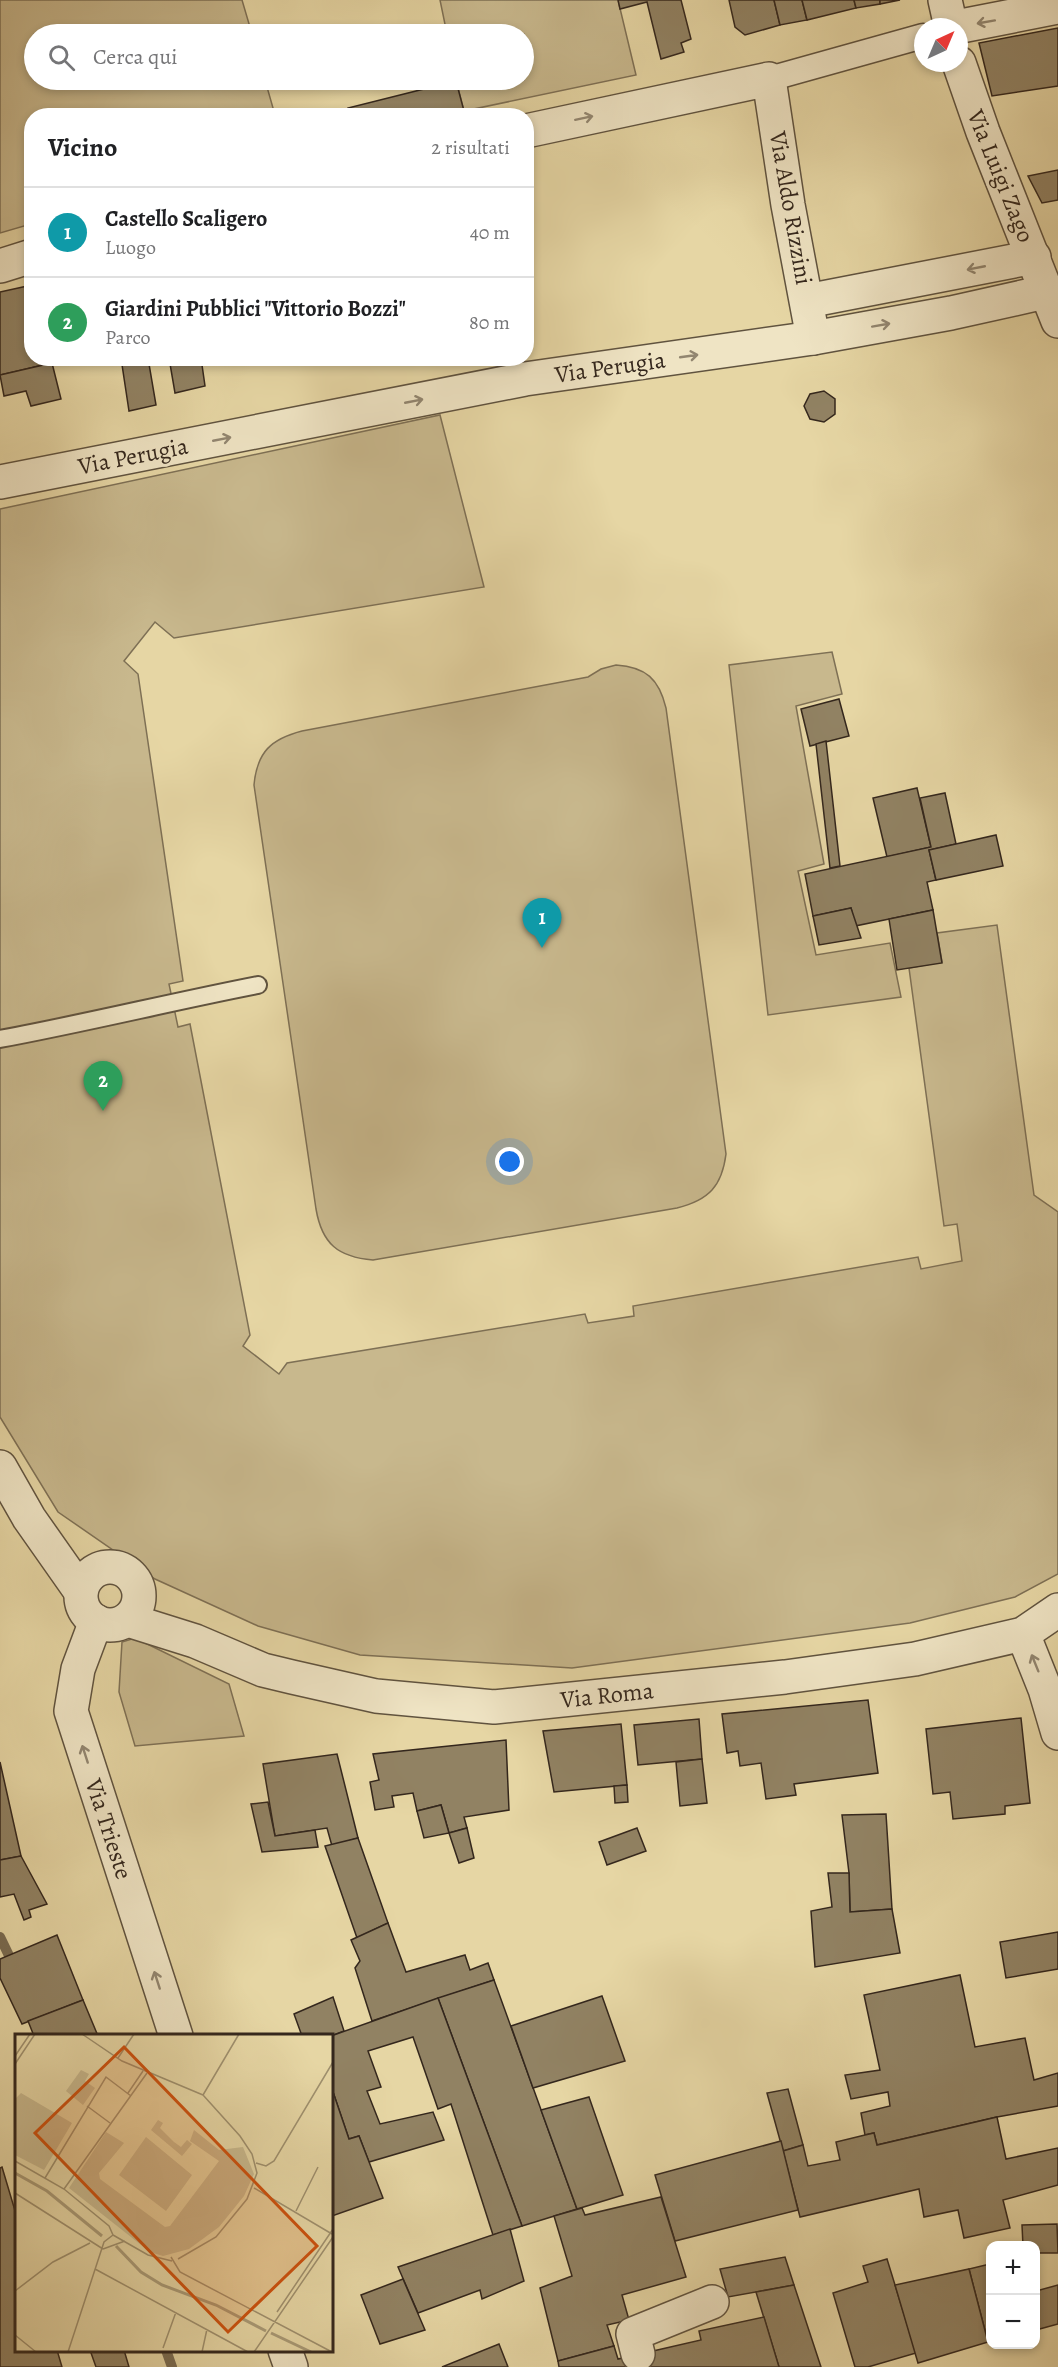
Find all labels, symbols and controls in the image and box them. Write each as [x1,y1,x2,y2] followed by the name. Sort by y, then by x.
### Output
[977,17,997,28] one-way arrow
[914,18,968,72] north arrow
[24,24,534,90] search box
[45,41,78,74] icon: search
[93,42,178,72] text: Cerca qui
[959,104,1042,247] street label: Via Luigi Zago
[574,112,593,124] one-way arrow
[762,128,820,287] street label: Via Aldo Rizzini
[48,130,117,165] text: Vicino
[431,134,510,161] text: 2 risultati
[105,204,267,234] text: Castello Scaligero
[64,219,71,246] text: 1
[470,219,510,246] text: 40 m
[105,234,156,261] text: Luogo
[967,263,986,274] one-way arrow
[105,294,406,324] text: Giardini Pubblici "Vittorio Bozzi"
[63,309,72,336] text: 2
[469,309,510,336] text: 80 m
[871,319,891,330] one-way arrow
[105,324,151,351] text: Parco
[552,343,668,391] street label: Via Perugia
[678,350,698,361] one-way arrow
[403,395,423,406] one-way arrow
[74,430,192,483] street label: Via Perugia
[212,433,232,444] one-way arrow
[522,898,562,948] pin: 1
[84,1062,122,1111] pin: 2
[495,1147,524,1176] your location
[1029,1655,1040,1673] one-way arrow
[558,1674,656,1716] street label: Via Roma
[79,1745,90,1764] one-way arrow
[77,1774,140,1883] street label: Via Trieste
[151,1971,162,1990] one-way arrow
[15,2034,333,2352] inset map
[986,2241,1040,2349] map controls
[986,2241,1040,2295] button: +
[986,2295,1040,2349] button: −

